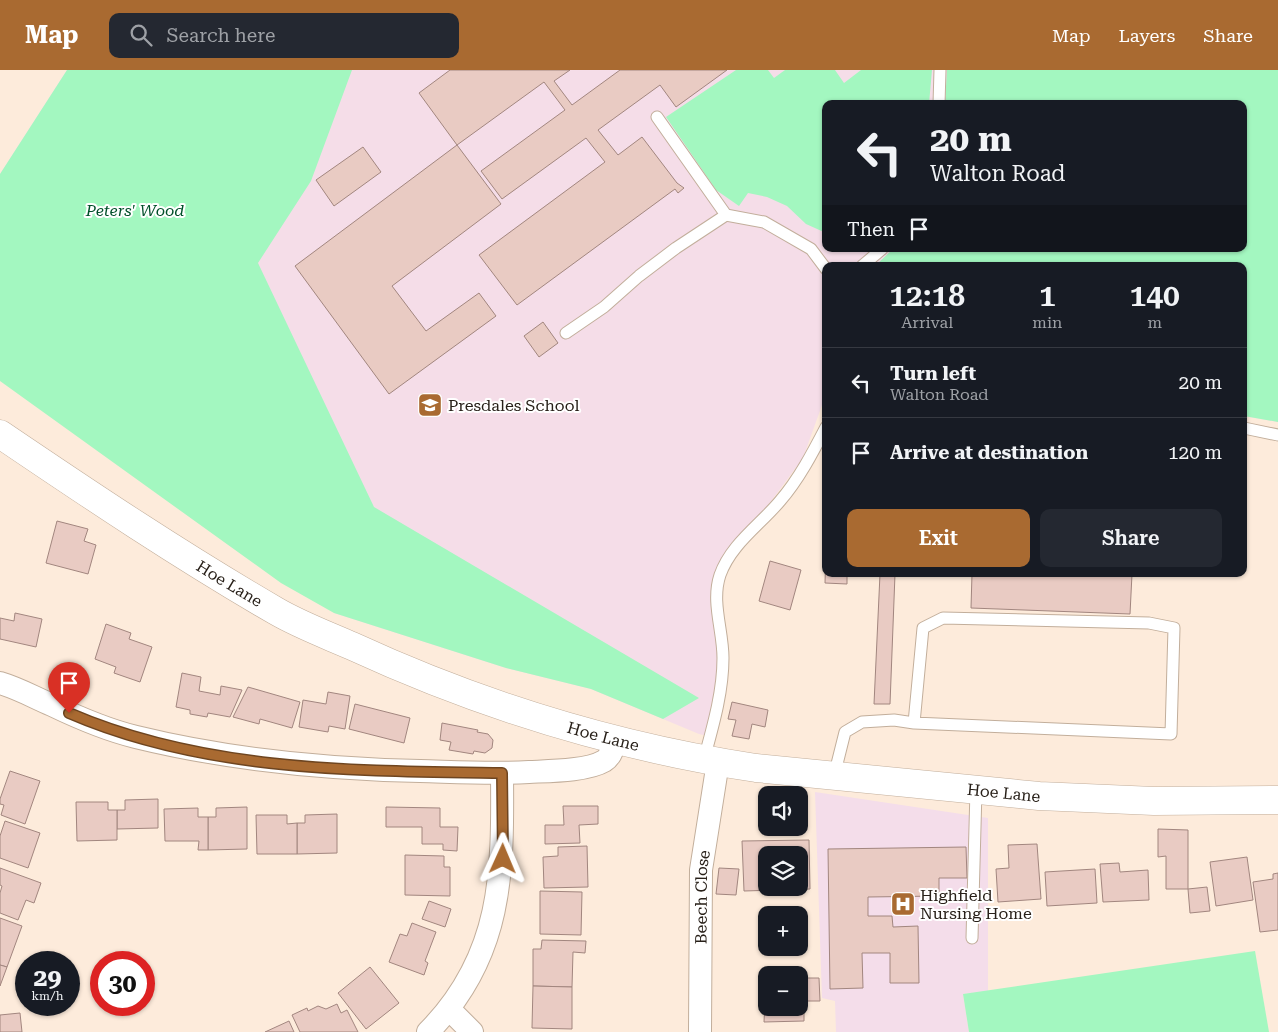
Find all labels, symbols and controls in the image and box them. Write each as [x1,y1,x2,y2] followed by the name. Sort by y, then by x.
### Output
[109,13,459,58] search box
[25,21,79,49] text: Map
[127,21,155,49] icon: search
[167,24,275,47] text: Search here
[1052,25,1091,46] text: Map
[1119,25,1175,46] text: Layers
[1203,25,1253,46] text: Share
[930,119,1012,160] text: 20 m
[847,120,912,185] icon: left
[930,161,1065,186] text: Walton Road
[85,201,184,220] park label: Peters' Wood
[905,215,933,243] icon: arrive
[847,218,895,241] text: Then
[889,278,965,313] text: 12:18
[1039,278,1056,313] text: 1
[1129,278,1180,313] text: 140
[901,313,953,332] text: Arrival
[1032,313,1062,332] text: min
[1147,313,1162,332] text: m
[890,362,976,385] text: Turn left
[847,369,875,397] icon: left
[1179,371,1222,394] text: 20 m
[890,385,989,404] text: Walton Road
[417,392,443,418] school or university icon: Presdales School
[448,396,579,415] place label: Presdales School
[847,439,875,467] icon: arrive
[890,441,1088,464] text: Arrive at destination
[1168,441,1222,464] text: 120 m
[847,509,1030,567] button: Exit
[1040,509,1222,567] button: Share
[193,557,266,611] street label: Hoe Lane
[48,662,90,713] pin
[55,669,83,697] icon: arrive
[565,718,641,755] street label: Hoe Lane
[966,780,1042,806] street label: Hoe Lane
[758,786,808,1016] map controls
[758,786,808,836] button: sound
[476,832,528,884] position arrow
[758,846,808,896] button: layers
[692,848,714,944] street label: Beech Close
[920,886,1032,923] place label: Highfield Nursing Home
[890,891,916,917] hospital icon: Highfield Nursing Home
[758,906,808,956] button: +
[90,951,155,1016] speed limit sign: 30
[33,963,62,992] text: 29
[758,966,808,1016] button: −
[31,989,64,1003] text: km/h

